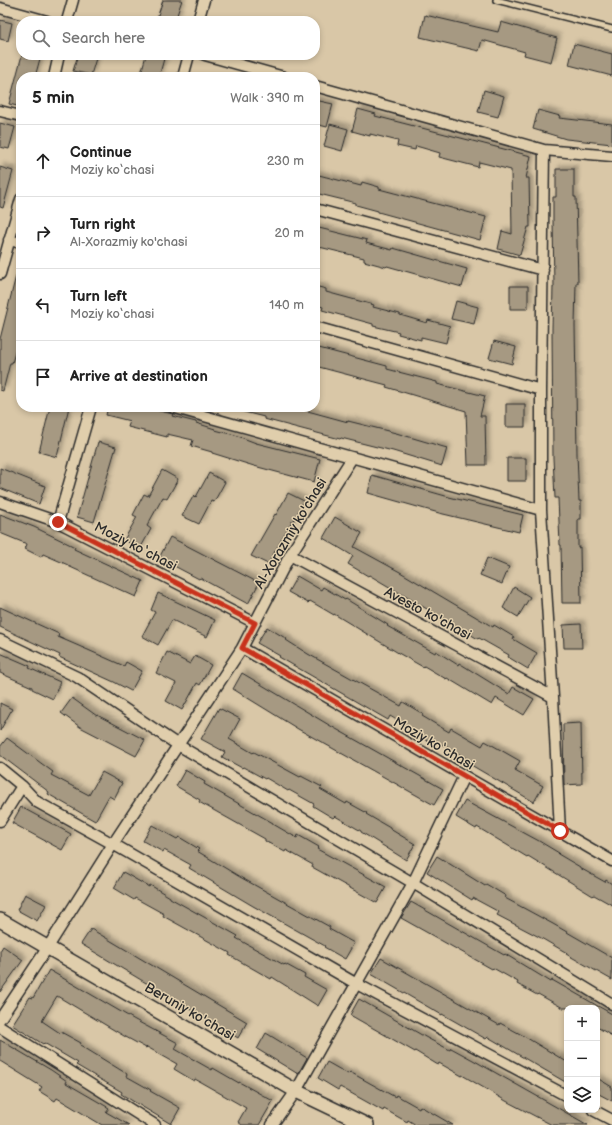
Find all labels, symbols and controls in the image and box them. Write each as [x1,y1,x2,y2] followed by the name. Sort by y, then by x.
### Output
[16,16,320,60] search box
[30,27,52,49] icon: search
[62,29,145,48] text: Search here
[32,88,75,108] text: 5 min
[230,90,304,106] text: Walk · 390 m
[70,143,132,162] text: Continue
[32,150,54,172] icon: ahead
[267,153,304,169] text: 230 m
[70,162,154,178] text: Moziy ko‘chasi
[70,215,135,234] text: Turn right
[32,222,54,244] icon: right
[274,225,304,241] text: 20 m
[70,234,188,250] text: Al-Xorazmiy ko'chasi
[70,287,127,306] text: Turn left
[32,294,54,316] icon: left
[269,297,304,313] text: 140 m
[70,306,154,322] text: Moziy ko‘chasi
[32,366,54,388] icon: arrive
[70,367,208,386] text: Arrive at destination
[251,475,330,592] street label: Al-Xorazmiy ko'chasi
[49,513,67,531] route end
[91,518,180,575] street label: Moziy ko‘chasi
[381,583,474,644] street label: Avesto ko'chasi
[390,713,477,773] street label: Moziy ko‘chasi
[551,822,569,840] route start
[141,979,238,1044] street label: Beruniy ko'chasi
[564,1005,600,1113] map controls
[564,1005,600,1041] button: +
[564,1041,600,1077] button: −
[564,1077,600,1113] button: layers

